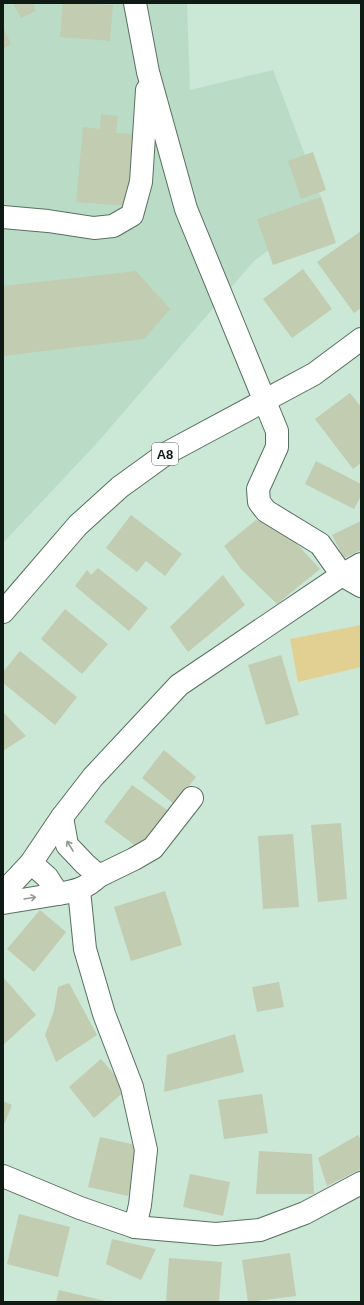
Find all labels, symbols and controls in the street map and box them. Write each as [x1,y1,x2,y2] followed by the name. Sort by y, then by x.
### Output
[152,443,178,465] road number: A8
[65,840,74,851] one-way arrow
[23,894,36,902] one-way arrow

